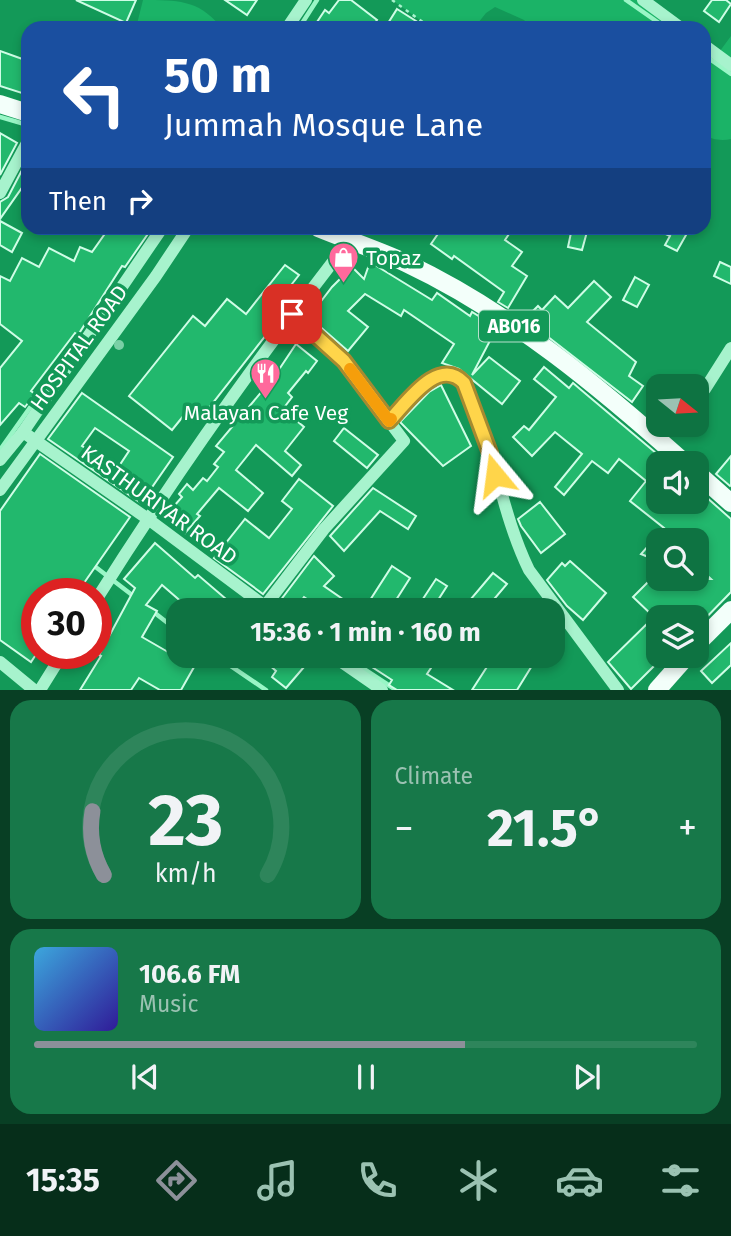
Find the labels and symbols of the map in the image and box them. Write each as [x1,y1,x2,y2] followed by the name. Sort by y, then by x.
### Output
[326,241,360,285] shop icon: Topaz
[366,245,421,271] place label: Topaz
[25,280,133,416] street label: HOSPITAL ROAD
[262,284,322,344] pin
[479,310,549,342] road number: AB016
[249,356,283,400] restaurant icon: Malayan Cafe Veg
[646,374,709,438] north arrow
[184,400,348,426] place label: Malayan Cafe Veg
[458,438,532,512] position arrow
[76,440,242,570] street label: KASTHURIYAR ROAD
[21,578,112,669] speed limit sign: 30

